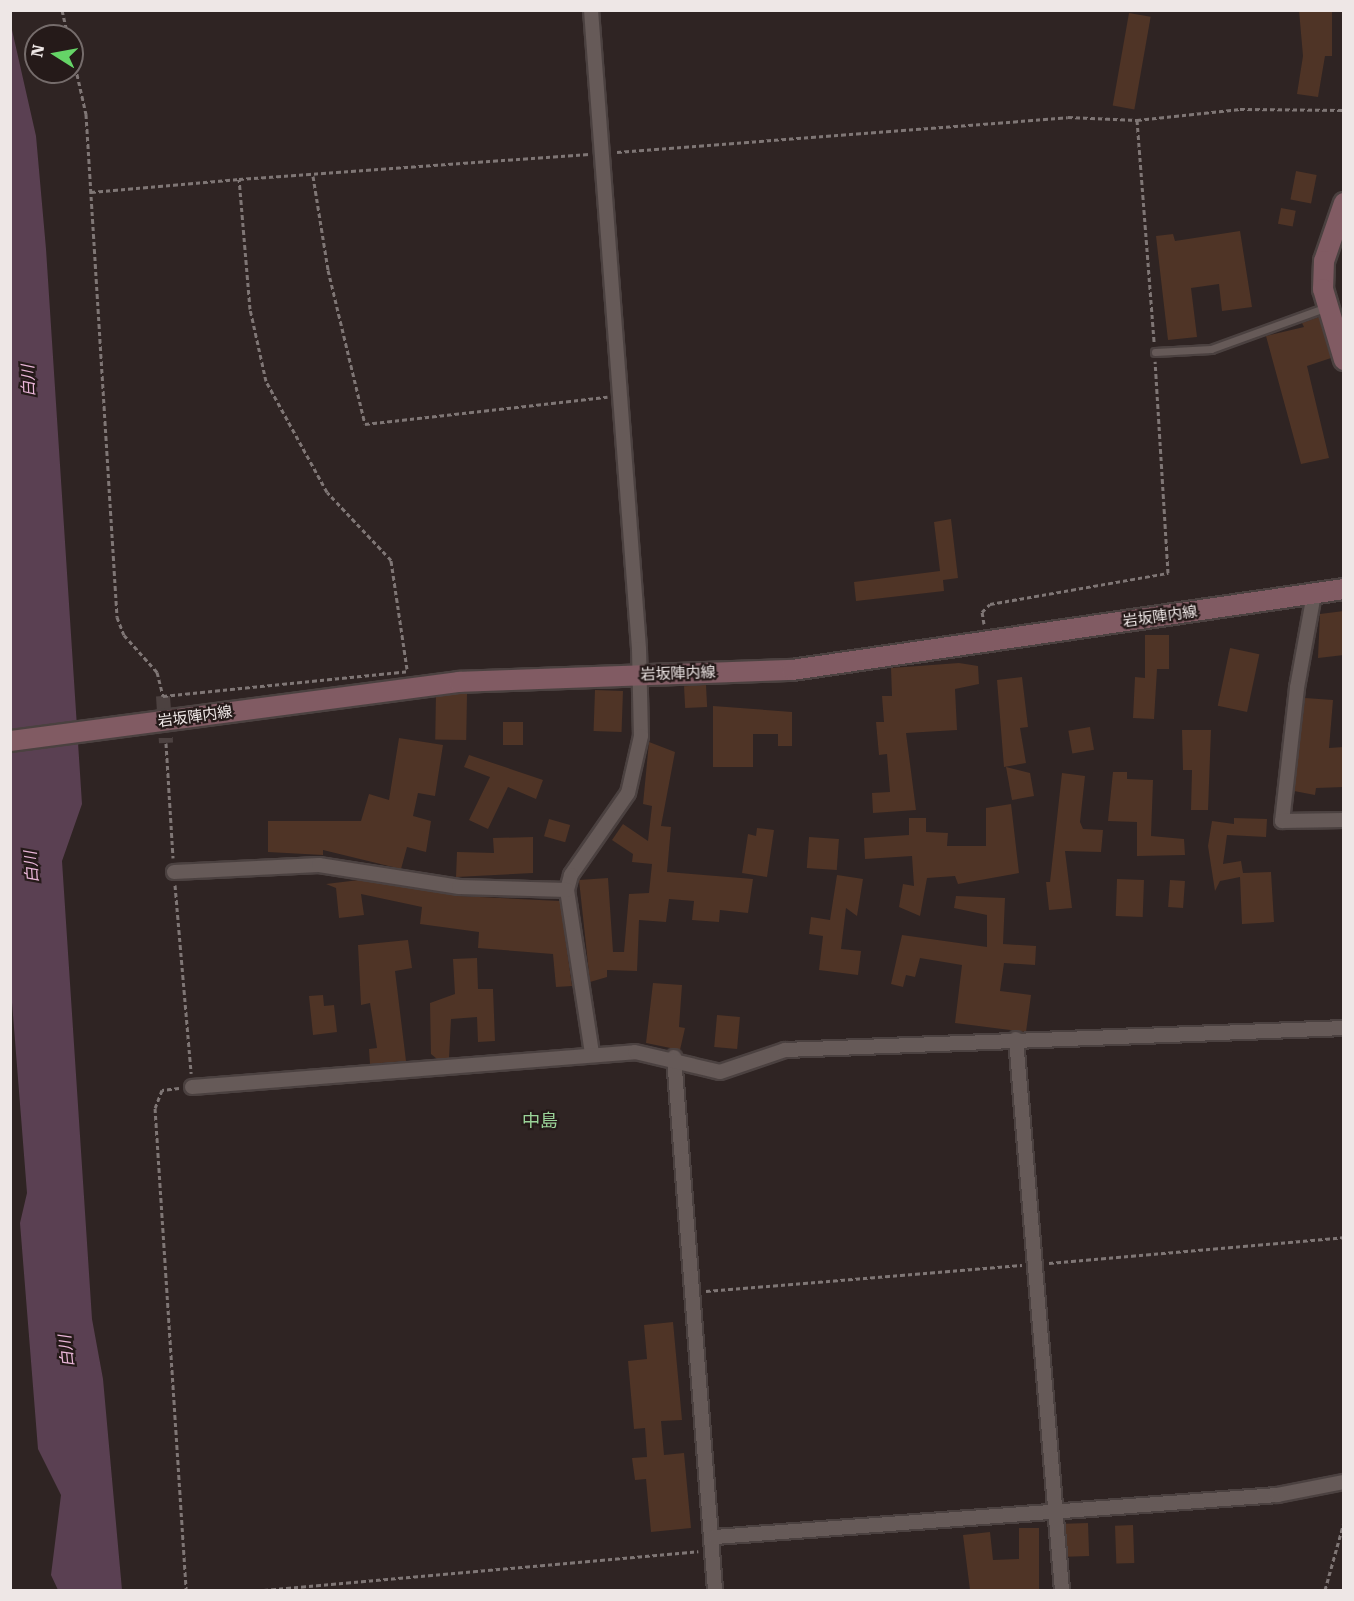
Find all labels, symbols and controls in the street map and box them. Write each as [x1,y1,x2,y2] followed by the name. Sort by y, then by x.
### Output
[24,24,84,84] north arrow
[27,43,48,59] text: N
[19,365,39,397] water label: 白川
[1122,603,1198,631] street label: 岩坂陣内線
[640,664,716,684] street label: 岩坂陣内線
[157,703,233,731] street label: 岩坂陣内線
[21,850,43,884] water label: 白川
[522,1110,558,1132] district label: 中島
[56,1334,78,1368] water label: 白川

